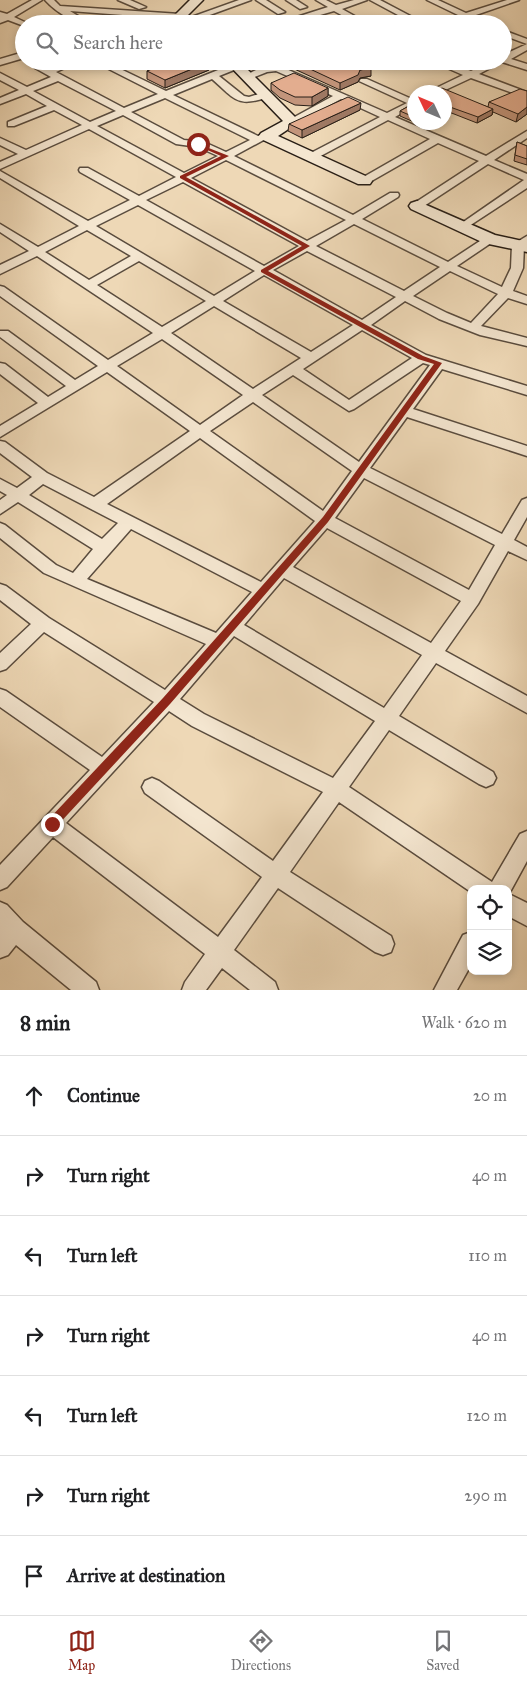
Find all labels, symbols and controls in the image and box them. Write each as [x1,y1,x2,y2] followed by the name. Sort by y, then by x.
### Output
[15,15,512,70] search box
[33,29,61,57] icon: search
[73,31,163,54] text: Search here
[407,85,452,130] north arrow
[187,133,210,156] route start
[41,813,64,836] route end
[467,885,512,975] map controls
[467,885,512,930] button: locate
[467,930,512,975] button: layers
[20,1010,70,1036] text: 8 min
[421,1013,507,1032] text: Walk · 620 m
[20,1082,48,1110] icon: ahead
[67,1084,140,1107] text: Continue
[473,1086,507,1105] text: 20 m
[20,1162,48,1190] icon: right
[67,1164,150,1187] text: Turn right
[472,1166,507,1185] text: 40 m
[20,1242,48,1270] icon: left
[67,1244,137,1267] text: Turn left
[468,1246,507,1265] text: 110 m
[20,1322,48,1350] icon: right
[67,1324,150,1347] text: Turn right
[472,1326,507,1345] text: 40 m
[20,1402,48,1430] icon: left
[67,1404,137,1427] text: Turn left
[467,1406,507,1425] text: 120 m
[20,1482,48,1510] icon: right
[67,1484,150,1507] text: Turn right
[464,1486,507,1505] text: 290 m
[20,1562,48,1590] icon: arrive
[67,1564,225,1587] text: Arrive at destination
[68,1627,96,1674] tab: Map
[231,1627,291,1674] tab: Directions
[426,1627,459,1674] tab: Saved

